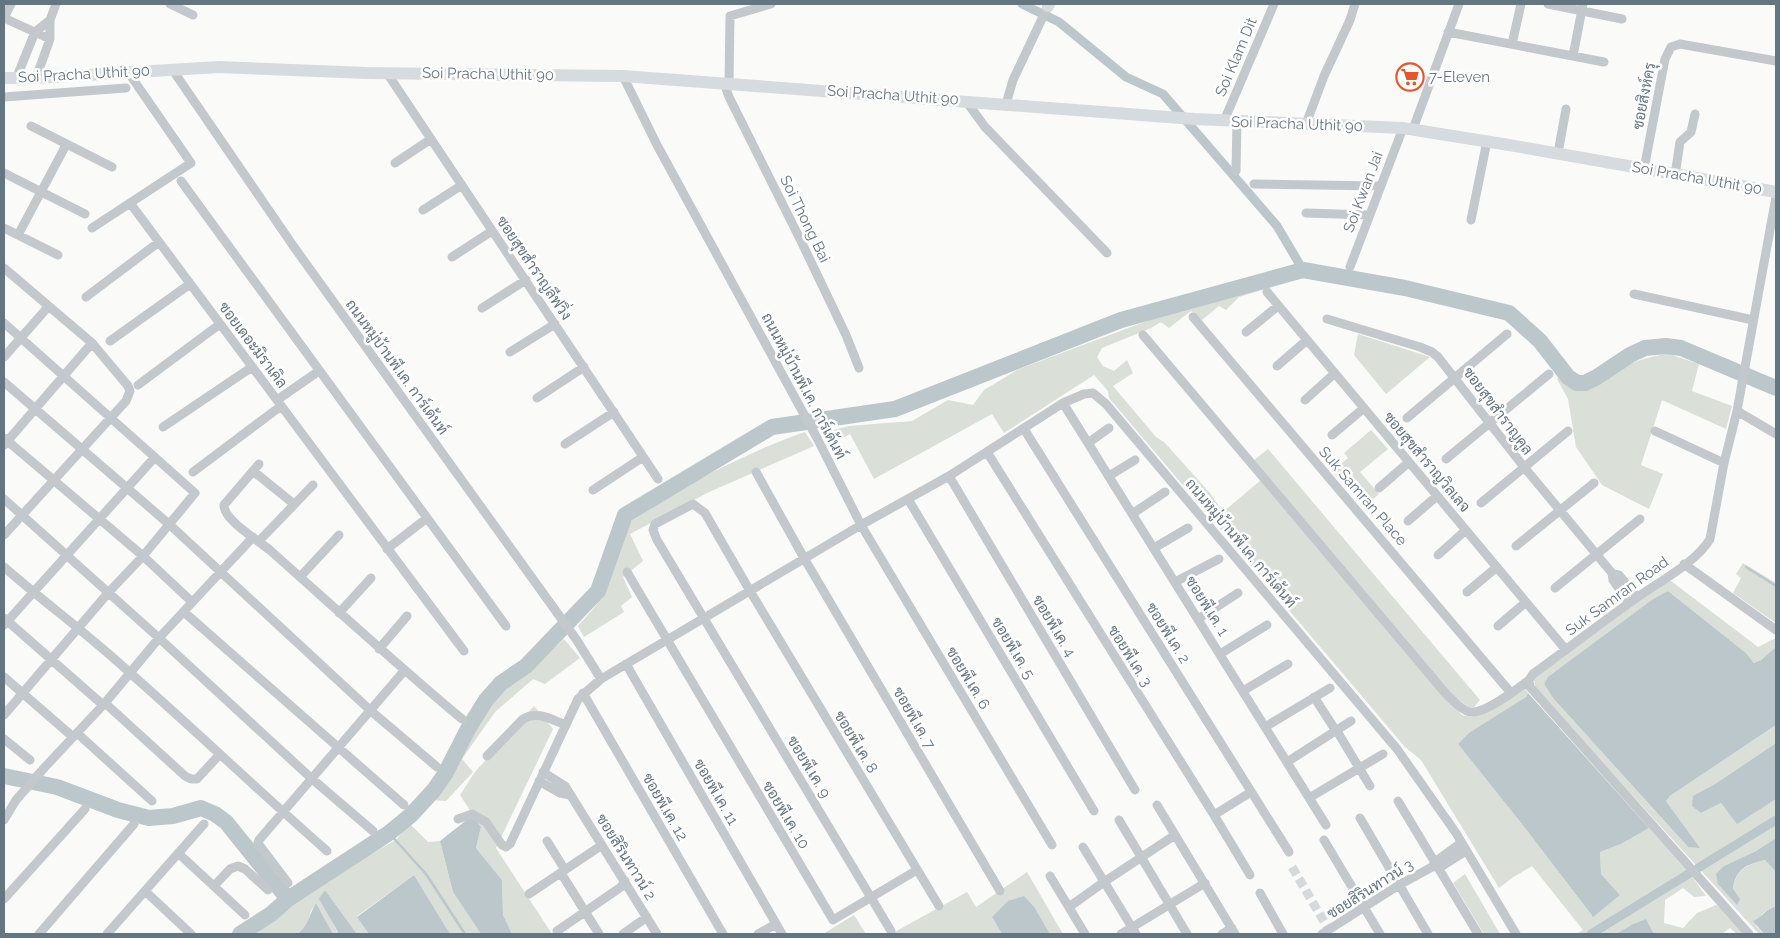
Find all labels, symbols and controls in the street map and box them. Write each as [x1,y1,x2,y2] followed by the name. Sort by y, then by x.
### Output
[1211,15,1261,99] street label: Soi Klam Dit
[1628,61,1661,131] street label: ซอยสิงห์ครุ
[18,62,150,86] street label: Soi Pracha Uthit 90
[1395,62,1425,92] supermarket icon: 7-Eleven
[422,64,554,84] street label: Soi Pracha Uthit 90
[1429,68,1490,86] place label: 7-Eleven
[827,81,959,109] street label: Soi Pracha Uthit 90
[1231,113,1363,135] street label: Soi Pracha Uthit 90
[1339,149,1387,235] street label: Soi Kwan Jai
[1630,158,1764,198] street label: Soi Pracha Uthit 90
[776,172,834,266] street label: Soi Thong Bai
[491,210,580,324] street label: ซอยสุขสำราญลีฟวิ่ง
[341,295,453,439] street label: ถนนหมู่บ้านพี.เค. การ์เด้นท์
[215,298,291,392] street label: ซอยเดอะมิราเคิล
[757,309,851,463] street label: ถนนหมู่บ้านพี.เค. การ์เด้นท์
[1458,364,1537,460] street label: ซอยสุขสำราญคูล
[1378,408,1474,517] street label: ซอยสุขสำราญวิลเลจ
[1315,443,1411,549] street label: Suk Samran Place
[1181,474,1301,612] street label: ถนนหมู่บ้านพี.เค. การ์เด้นท์
[1562,553,1672,639] street label: Suk Samran Road
[1182,572,1234,640] street label: ซอยพี.เค. 1
[1029,591,1080,660] street label: ซอยพี.เค. 4
[1142,599,1195,667] street label: ซอยพี.เค. 2
[988,613,1039,682] street label: ซอยพี.เค. 5
[1104,622,1157,690] street label: ซอยพี.เค. 3
[942,643,995,712] street label: ซอยพี.เค. 6
[889,683,940,752] street label: ซอยพี.เค. 7
[830,707,883,777] street label: ซอยพี.เค. 8
[783,732,836,802] street label: ซอยพี.เค. 9
[690,755,743,829] street label: ซอยพี.เค. 11
[638,770,692,844] street label: ซอยพี.เค. 12
[759,777,814,852] street label: ซอยพี.เค. 10
[592,810,661,904] street label: ซอยสิรินทาวน์ 2
[1323,854,1416,923] street label: ซอยสิรินทาวน์ 3

